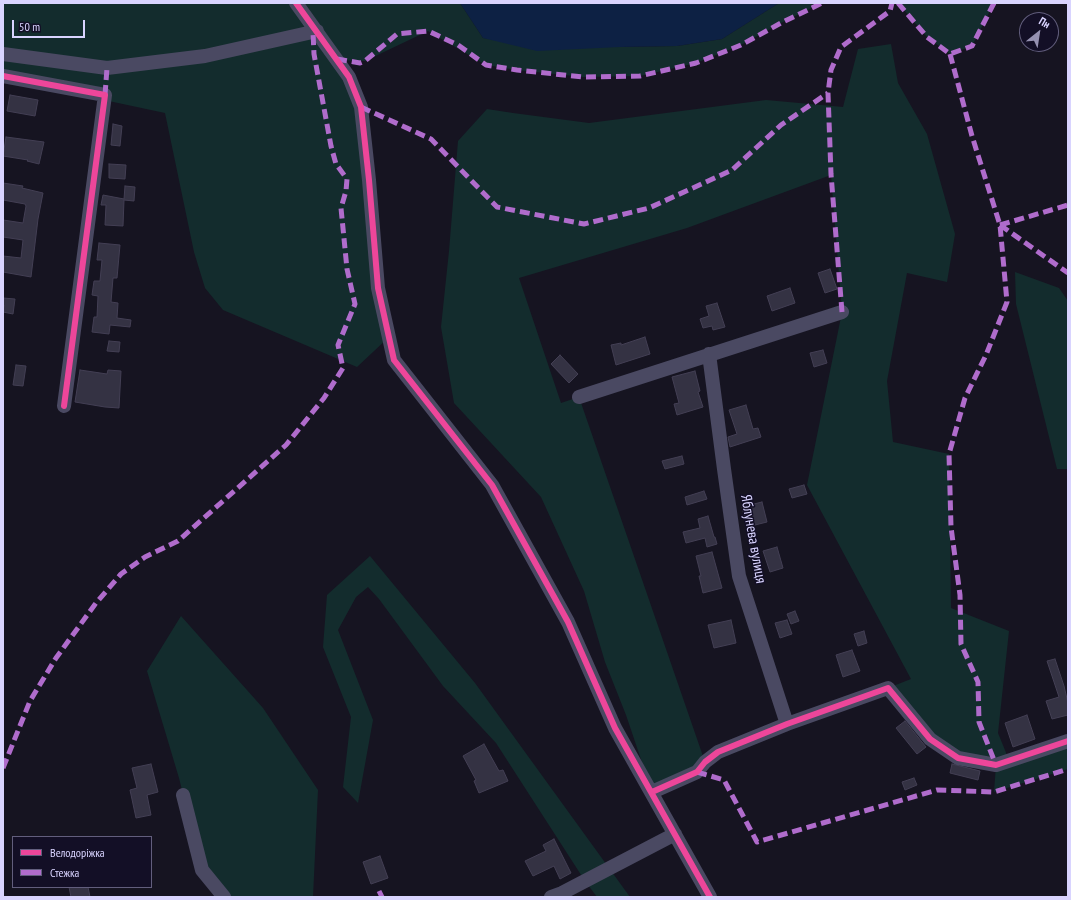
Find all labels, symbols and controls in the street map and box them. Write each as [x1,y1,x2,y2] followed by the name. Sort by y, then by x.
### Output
[14,12,87,38] scale bar
[1019,12,1059,52] north arrow
[1036,14,1053,31] text: Пн
[19,19,40,34] text: 50 m
[736,493,770,585] street label: Яблунева вулиця
[12,836,152,888] legend
[50,845,105,860] text: Велодоріжка
[50,865,79,880] text: Стежка

